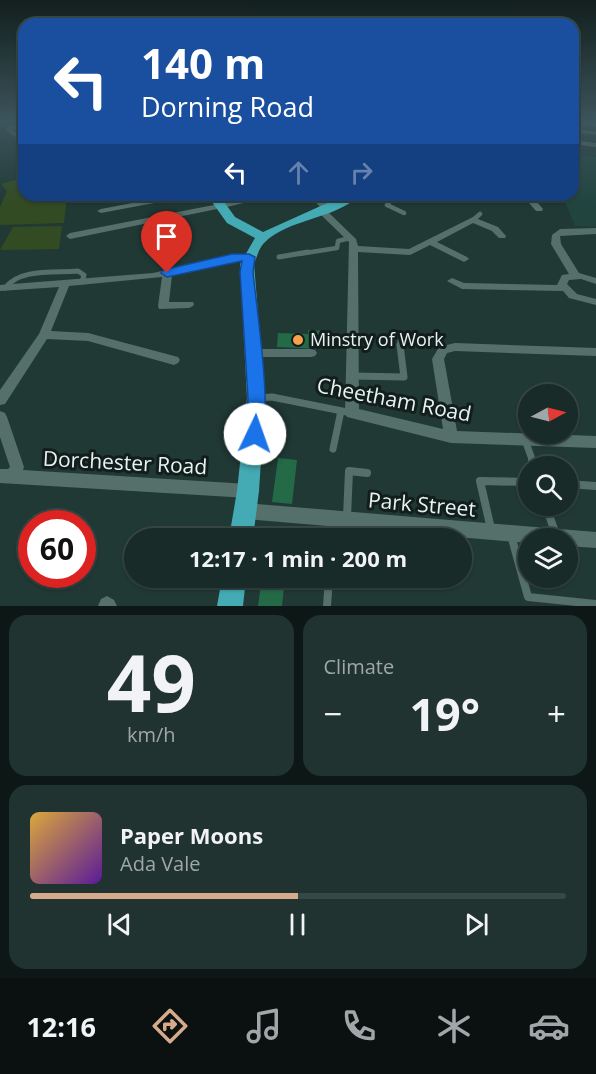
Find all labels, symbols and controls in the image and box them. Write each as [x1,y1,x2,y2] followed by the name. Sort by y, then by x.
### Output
[141,34,265,91] text: 140 m
[42,42,120,120] icon: left
[141,88,314,125] text: Dorning Road
[219,156,252,189] icon: left
[282,156,315,189] icon: ahead
[345,156,378,189] icon: right
[141,211,192,273] pin
[150,220,183,253] icon: arrive
[310,327,444,351] place label: Minstry of Work
[291,333,305,347] marker: Minstry of Work
[315,370,474,428] street label: Cheetham Road
[518,384,578,444] north arrow
[518,384,578,588] map controls
[223,402,287,466] position arrow
[42,444,208,480] street label: Dorchester Road
[518,456,578,516] button: search
[367,485,477,523] street label: Park Street
[18,510,96,588] speed limit sign: 60
[518,528,578,588] button: layers
[189,543,407,573] text: 12:17 · 1 min · 200 m
[107,629,196,735] text: 49
[324,653,394,680] text: Climate
[409,683,480,744] text: 19°
[324,691,342,736] text: −
[547,691,566,736] text: +
[127,721,176,748] text: km/h
[120,820,263,850] text: Paper Moons
[120,850,201,877] text: Ada Vale
[103,908,136,941] icon: previous
[281,908,314,941] icon: pause
[460,908,493,941] icon: next
[149,1005,191,1047] icon: directions
[243,1005,285,1047] icon: music
[338,1005,380,1047] icon: phone
[433,1005,475,1047] icon: climate
[528,1005,570,1047] icon: car
[26,1008,96,1045] text: 12:16

